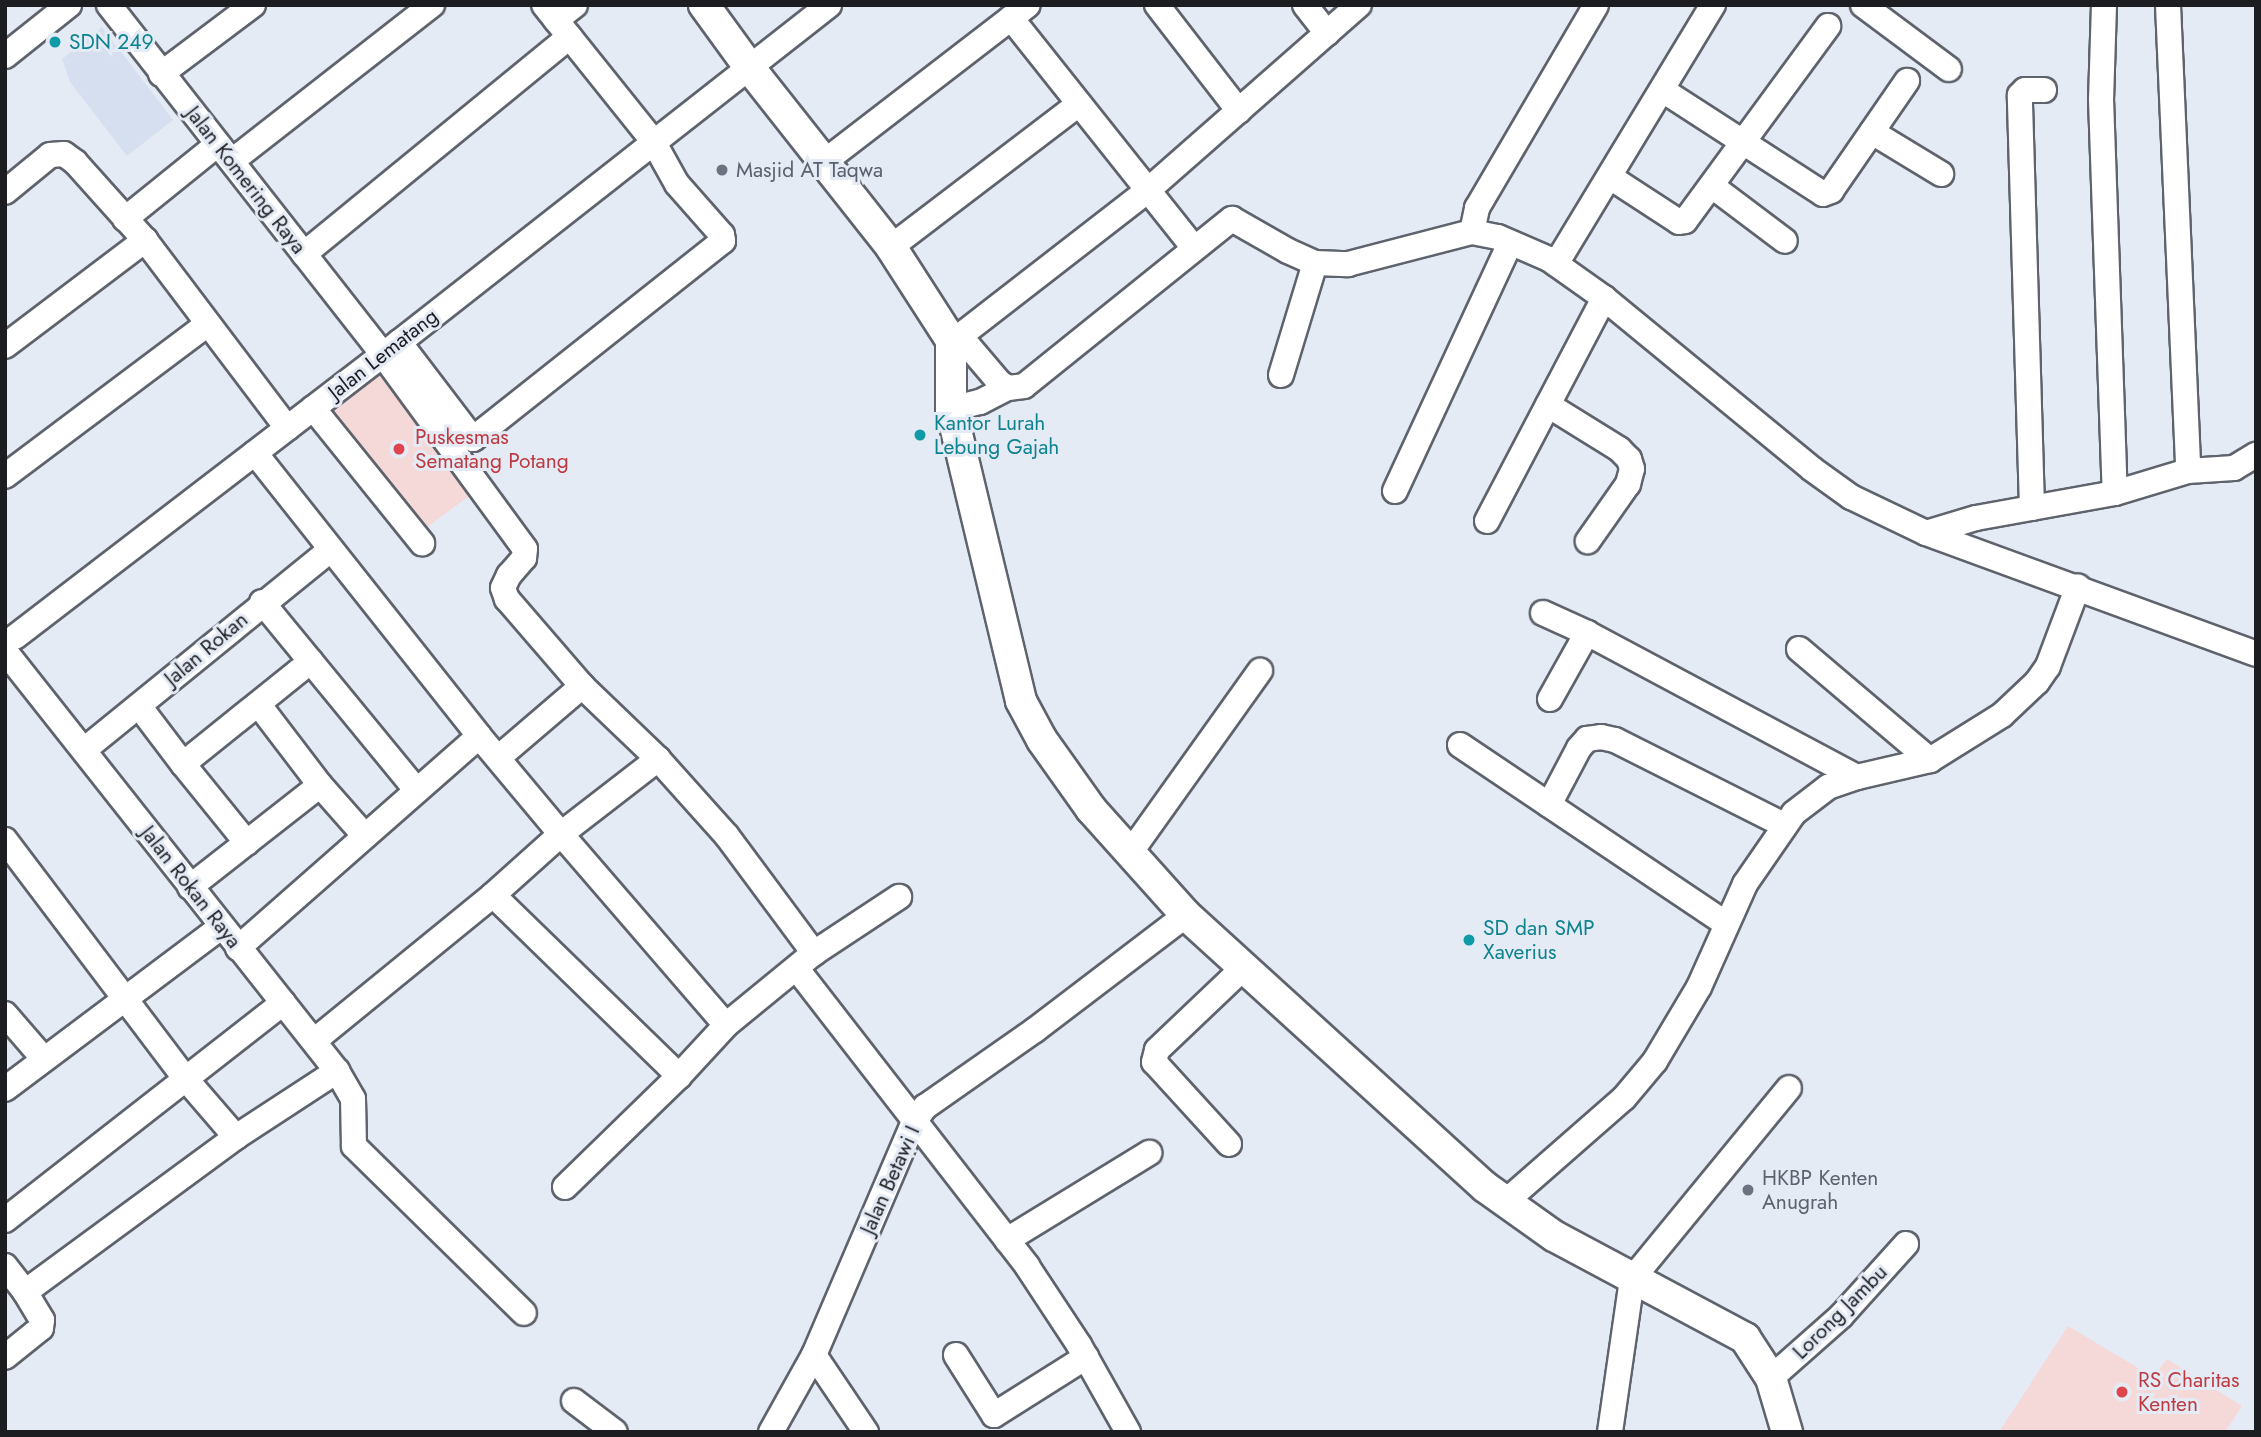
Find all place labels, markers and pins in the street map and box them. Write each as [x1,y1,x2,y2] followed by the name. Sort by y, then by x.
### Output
[69,29,154,55] place label: SDN 249
[47,34,63,50] marker: SDN 249
[736,157,883,183] place label: Masjid AT Taqwa
[714,162,730,178] marker: Masjid AT Taqwa
[934,410,1059,460] place label: Kantor Lurah Lebung Gajah
[415,424,569,474] place label: Puskesmas Sematang Potang
[912,427,928,443] marker: Kantor Lurah Lebung Gajah
[389,439,409,459] marker: Puskesmas Sematang Potang
[1483,915,1595,965] place label: SD dan SMP Xaverius
[1461,932,1477,948] marker: SD dan SMP Xaverius
[1762,1165,1878,1215] place label: HKBP Kenten Anugrah
[1740,1182,1756,1198] marker: HKBP Kenten Anugrah
[2138,1367,2239,1417] place label: RS Charitas Kenten
[2112,1382,2132,1402] marker: RS Charitas Kenten

